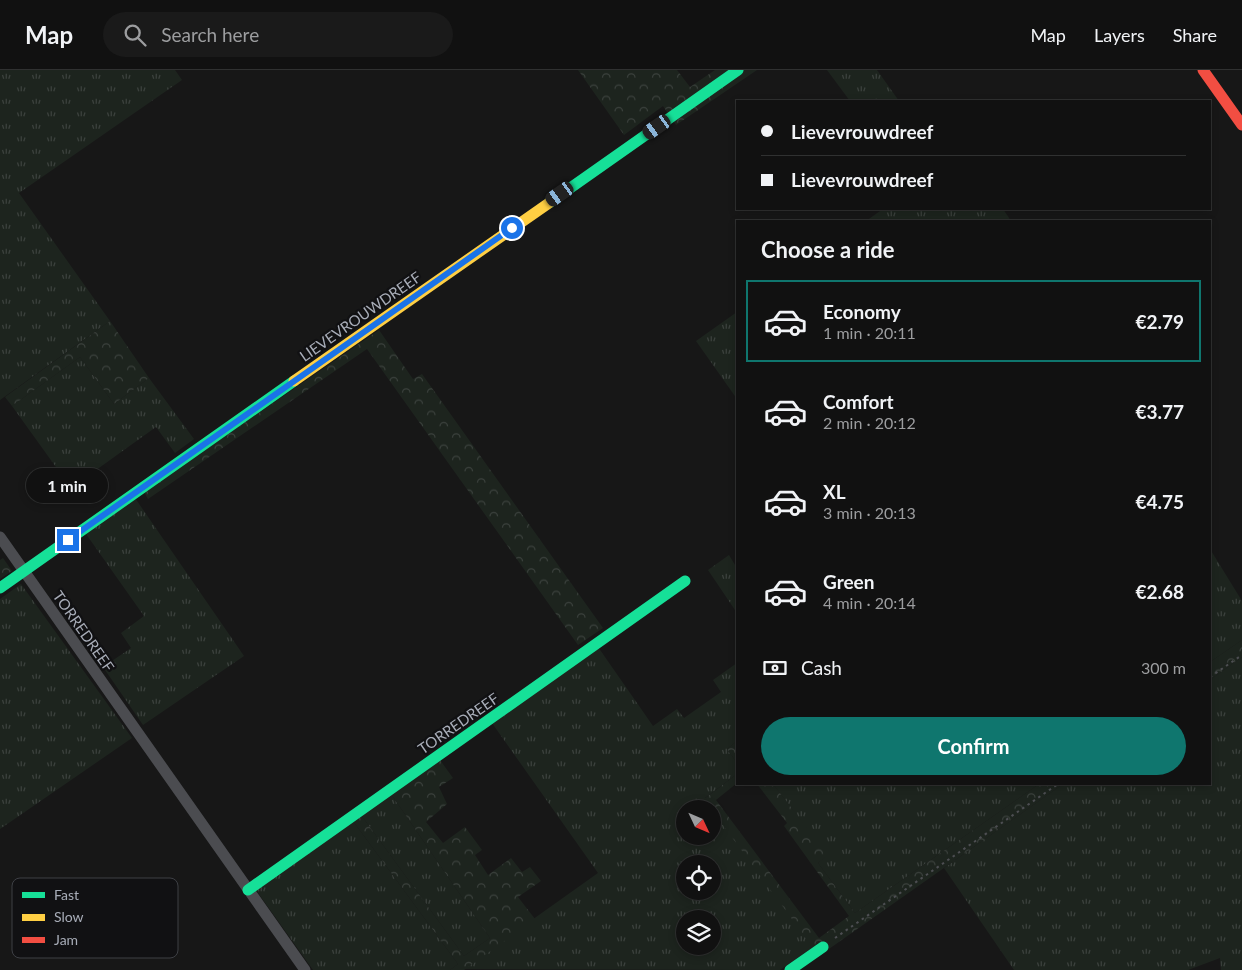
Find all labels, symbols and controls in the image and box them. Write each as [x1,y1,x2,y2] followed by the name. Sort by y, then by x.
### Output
[103,12,453,57] search box
[25,20,73,49] text: Map
[121,21,149,49] icon: search
[161,23,259,46] text: Search here
[1030,24,1066,46] text: Map
[1094,24,1145,46] text: Layers
[1173,24,1217,46] text: Share
[640,112,673,142] car
[791,120,933,143] text: Lievevrouwdreef
[791,168,933,191] text: Lievevrouwdreef
[543,179,576,209] car
[501,217,523,239] route start
[761,236,895,263] text: Choose a ride
[296,267,424,365] street label: LIEVEVROUWDREEF
[763,299,808,344] icon: car
[823,300,901,323] text: Economy
[1135,310,1184,333] text: €2.79
[823,323,916,342] text: 1 min · 20:11
[763,389,808,434] icon: car
[823,390,894,413] text: Comfort
[1135,400,1184,423] text: €3.77
[823,413,916,432] text: 2 min · 20:12
[27,468,109,502] callout: 1 min
[47,476,87,495] text: 1 min
[763,479,808,524] icon: car
[823,480,846,503] text: XL
[1135,490,1184,513] text: €4.75
[823,503,916,522] text: 3 min · 20:13
[57,529,79,551] route end
[763,569,808,614] icon: car
[823,570,874,593] text: Green
[1135,580,1184,603] text: €2.68
[50,587,118,675] street label: TORREDREEF
[823,593,916,612] text: 4 min · 20:14
[761,654,789,682] icon: cash
[801,656,842,679] text: Cash
[1141,658,1186,677] text: 300 m
[414,689,502,757] street label: TORREDREEF
[761,717,1186,775] button: Confirm
[676,800,721,845] north arrow
[676,800,721,955] map controls
[676,855,721,900] button: locate
[12,878,178,958] legend
[54,886,79,903] text: Fast
[54,908,84,925] text: Slow
[676,910,721,955] button: layers
[54,931,78,948] text: Jam

